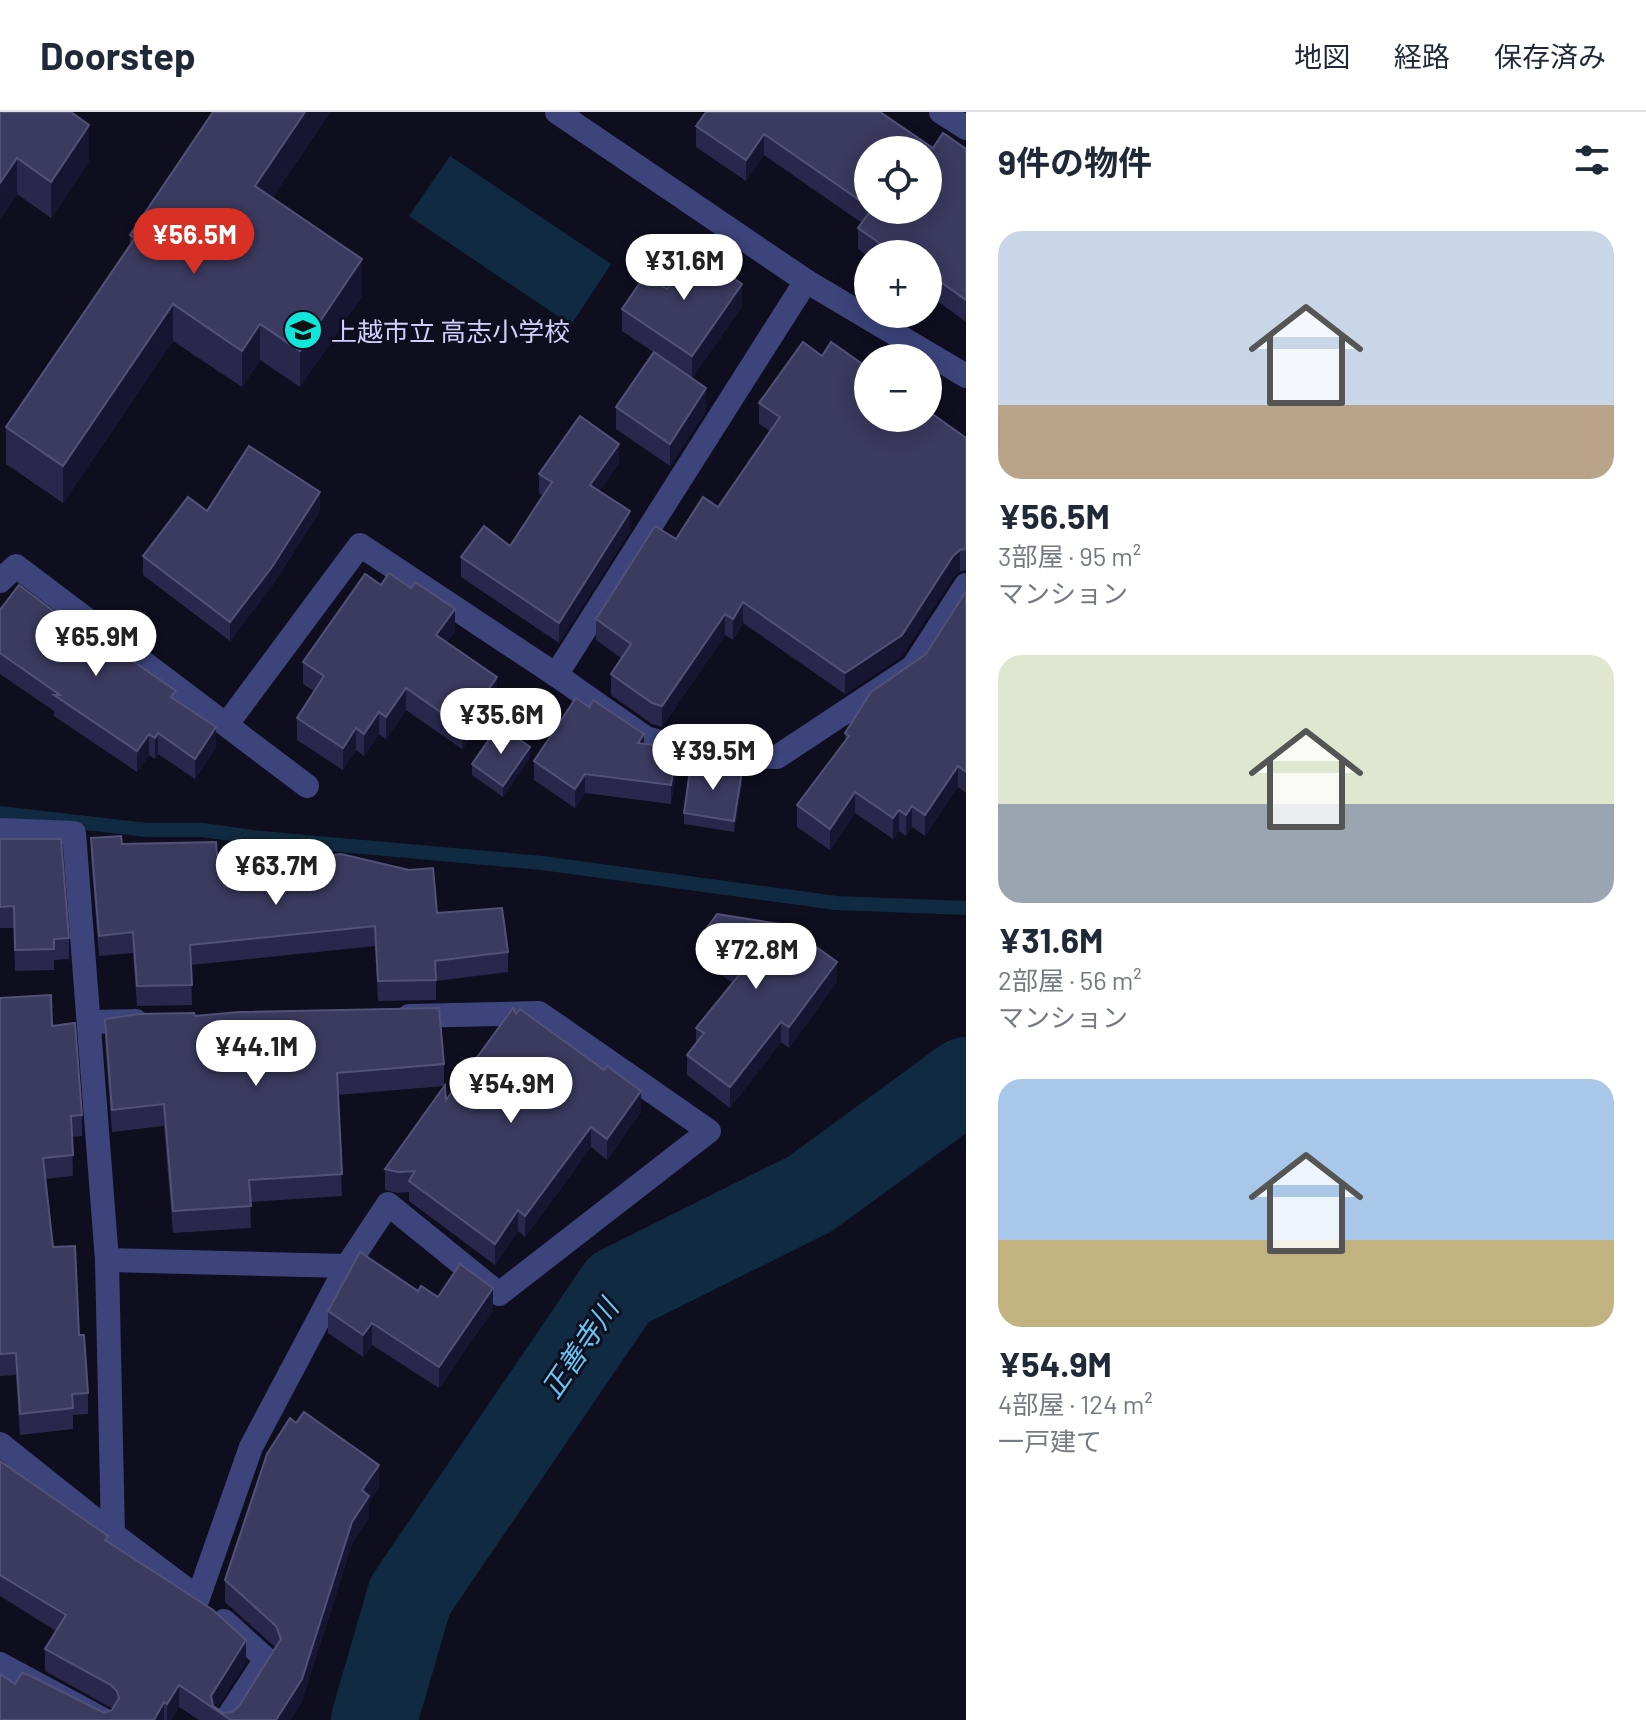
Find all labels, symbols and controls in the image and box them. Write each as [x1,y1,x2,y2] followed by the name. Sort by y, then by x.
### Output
[40,32,196,78] text: Doorstep
[1294,39,1350,73] text: 地図
[1394,39,1450,73] text: 経路
[1494,39,1606,73] text: 保存済み
[854,136,942,432] map controls
[854,136,942,224] button: locate
[1570,138,1614,182] icon: filters
[998,141,1152,182] text: 9件の物件
[129,208,259,276] pin: ¥56.5M
[151,218,237,249] text: ¥56.5M
[619,234,749,302] pin: ¥31.6M
[854,240,942,328] button: +
[644,244,724,275] text: ¥31.6M
[1234,283,1378,427] icon: home
[282,309,324,351] school or university icon: 上越市立 高志小学校
[331,315,570,346] place label: 上越市立 高志小学校
[854,344,942,432] button: −
[998,495,1110,536] text: ¥56.5M
[998,540,1141,571] text: 3部屋 · 95 m²
[998,577,1128,608] text: マンション
[31,610,161,678] pin: ¥65.9M
[53,620,139,651] text: ¥65.9M
[436,688,566,756] pin: ¥35.6M
[458,698,544,729] text: ¥35.6M
[1234,707,1378,851] icon: home
[648,724,778,792] pin: ¥39.5M
[670,734,756,765] text: ¥39.5M
[211,839,341,907] pin: ¥63.7M
[234,849,318,880] text: ¥63.7M
[998,919,1103,960] text: ¥31.6M
[691,923,821,991] pin: ¥72.8M
[714,933,798,964] text: ¥72.8M
[998,964,1142,995] text: 2部屋 · 56 m²
[998,1001,1128,1032] text: マンション
[191,1020,321,1088] pin: ¥44.1M
[214,1030,298,1061] text: ¥44.1M
[446,1057,576,1125] pin: ¥54.9M
[468,1067,555,1098] text: ¥54.9M
[1234,1131,1378,1275] icon: home
[534,1290,626,1404] water label: 正善寺川
[998,1343,1112,1384] text: ¥54.9M
[998,1388,1153,1419] text: 4部屋 · 124 m²
[998,1425,1102,1456] text: 一戸建て

